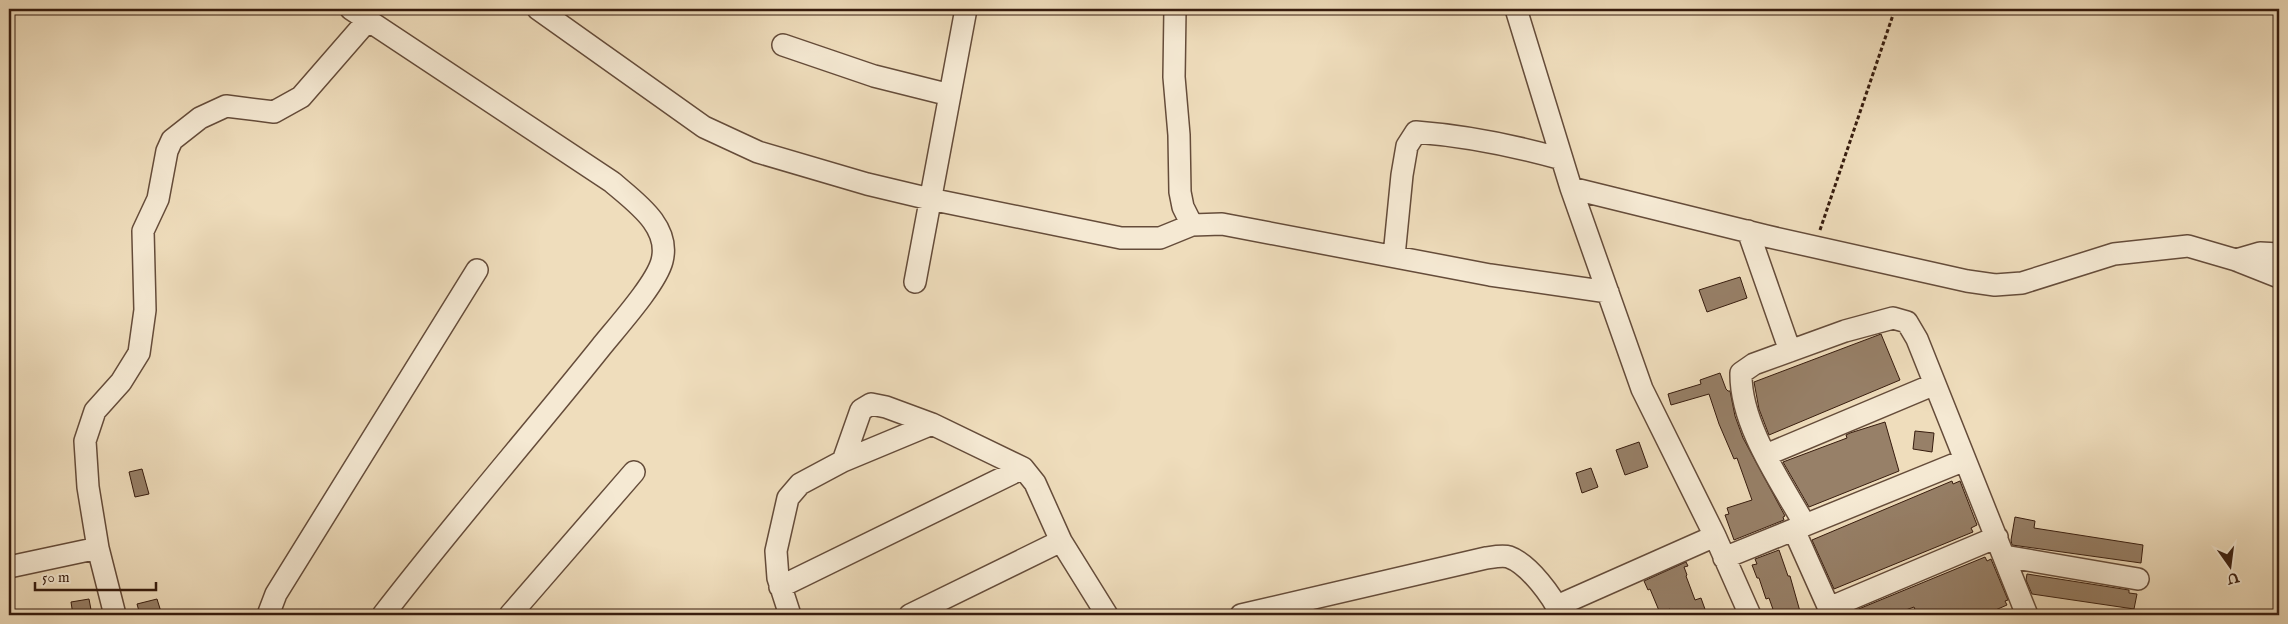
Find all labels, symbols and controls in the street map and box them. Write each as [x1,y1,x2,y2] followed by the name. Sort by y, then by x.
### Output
[2206,542,2256,592] north arrow
[35,559,156,591] scale bar
[2224,567,2242,588] text: U
[42,568,70,587] text: 50 m

